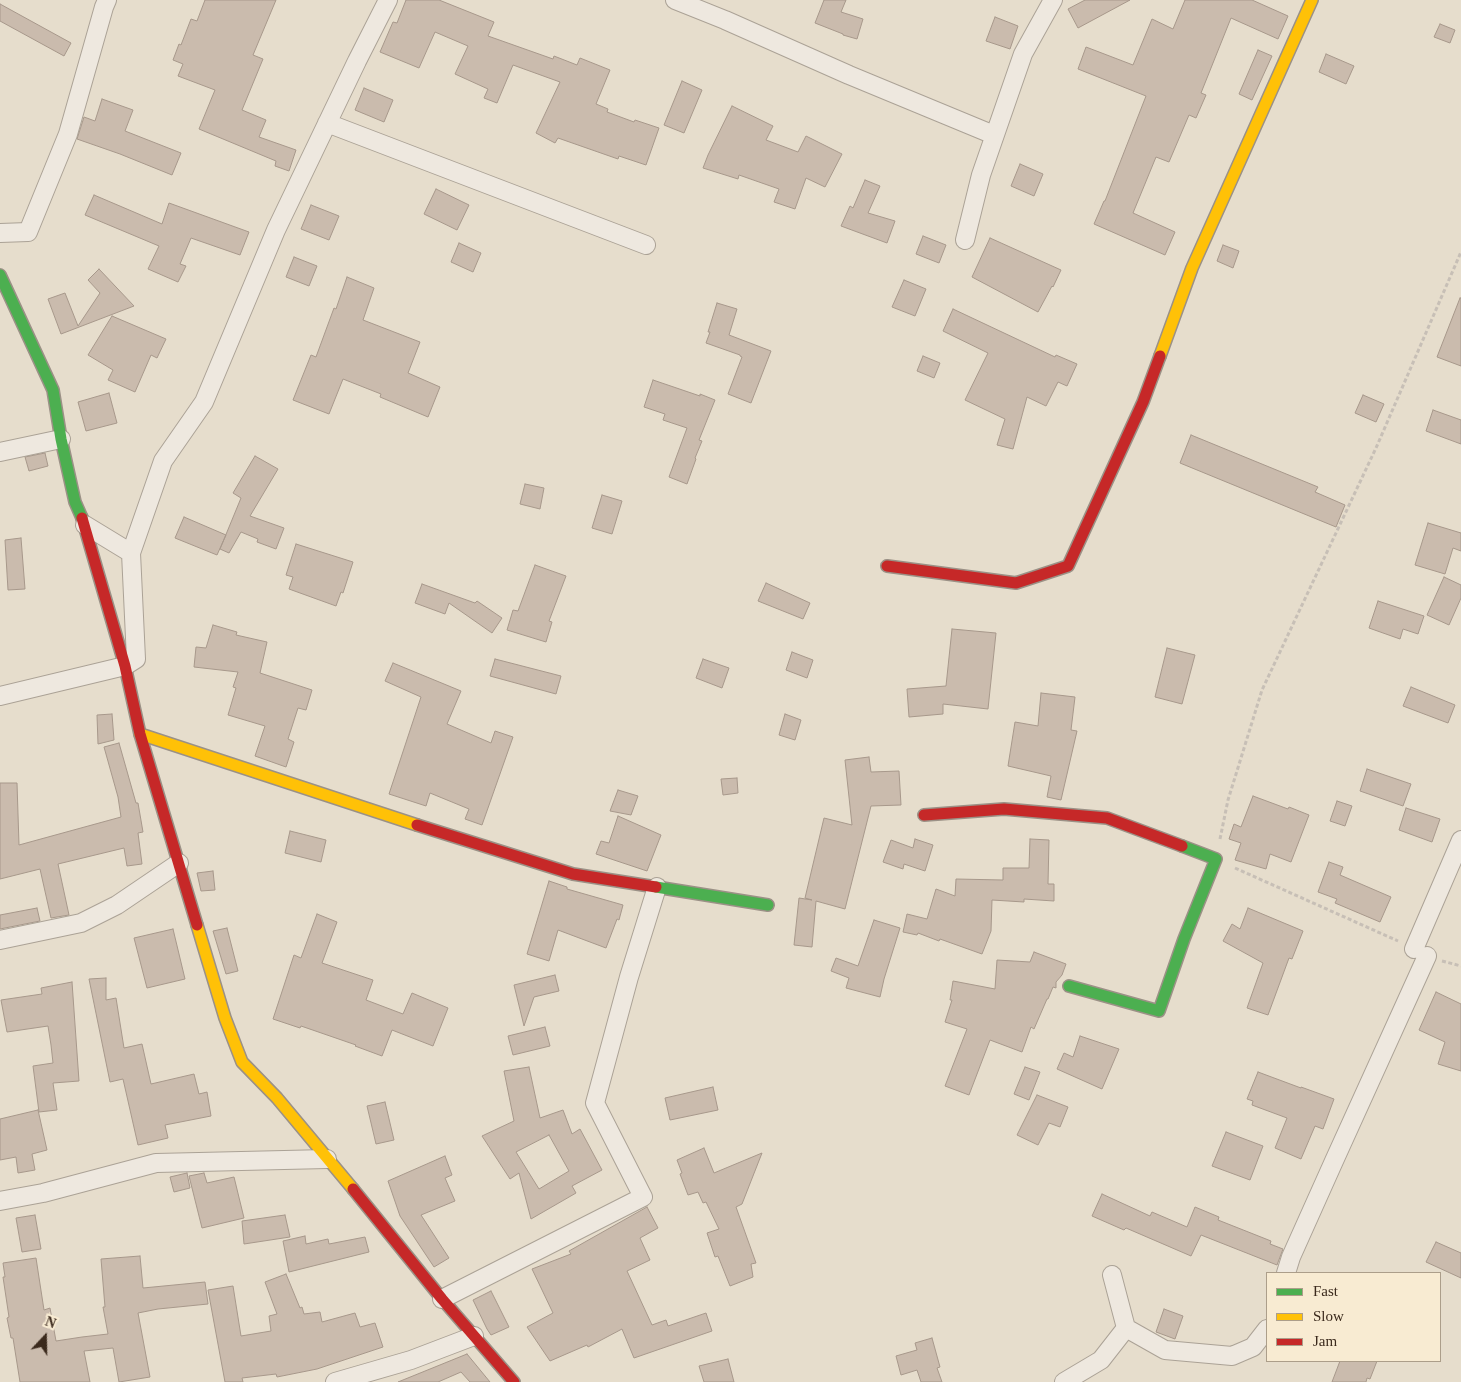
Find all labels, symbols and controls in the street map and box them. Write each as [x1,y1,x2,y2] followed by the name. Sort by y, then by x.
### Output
[1266,1272,1441,1362] legend
[1313,1283,1338,1299] text: Fast
[1313,1308,1344,1324] text: Slow
[20,1312,70,1362] north arrow
[43,1314,58,1331] text: N
[1313,1333,1337,1349] text: Jam

